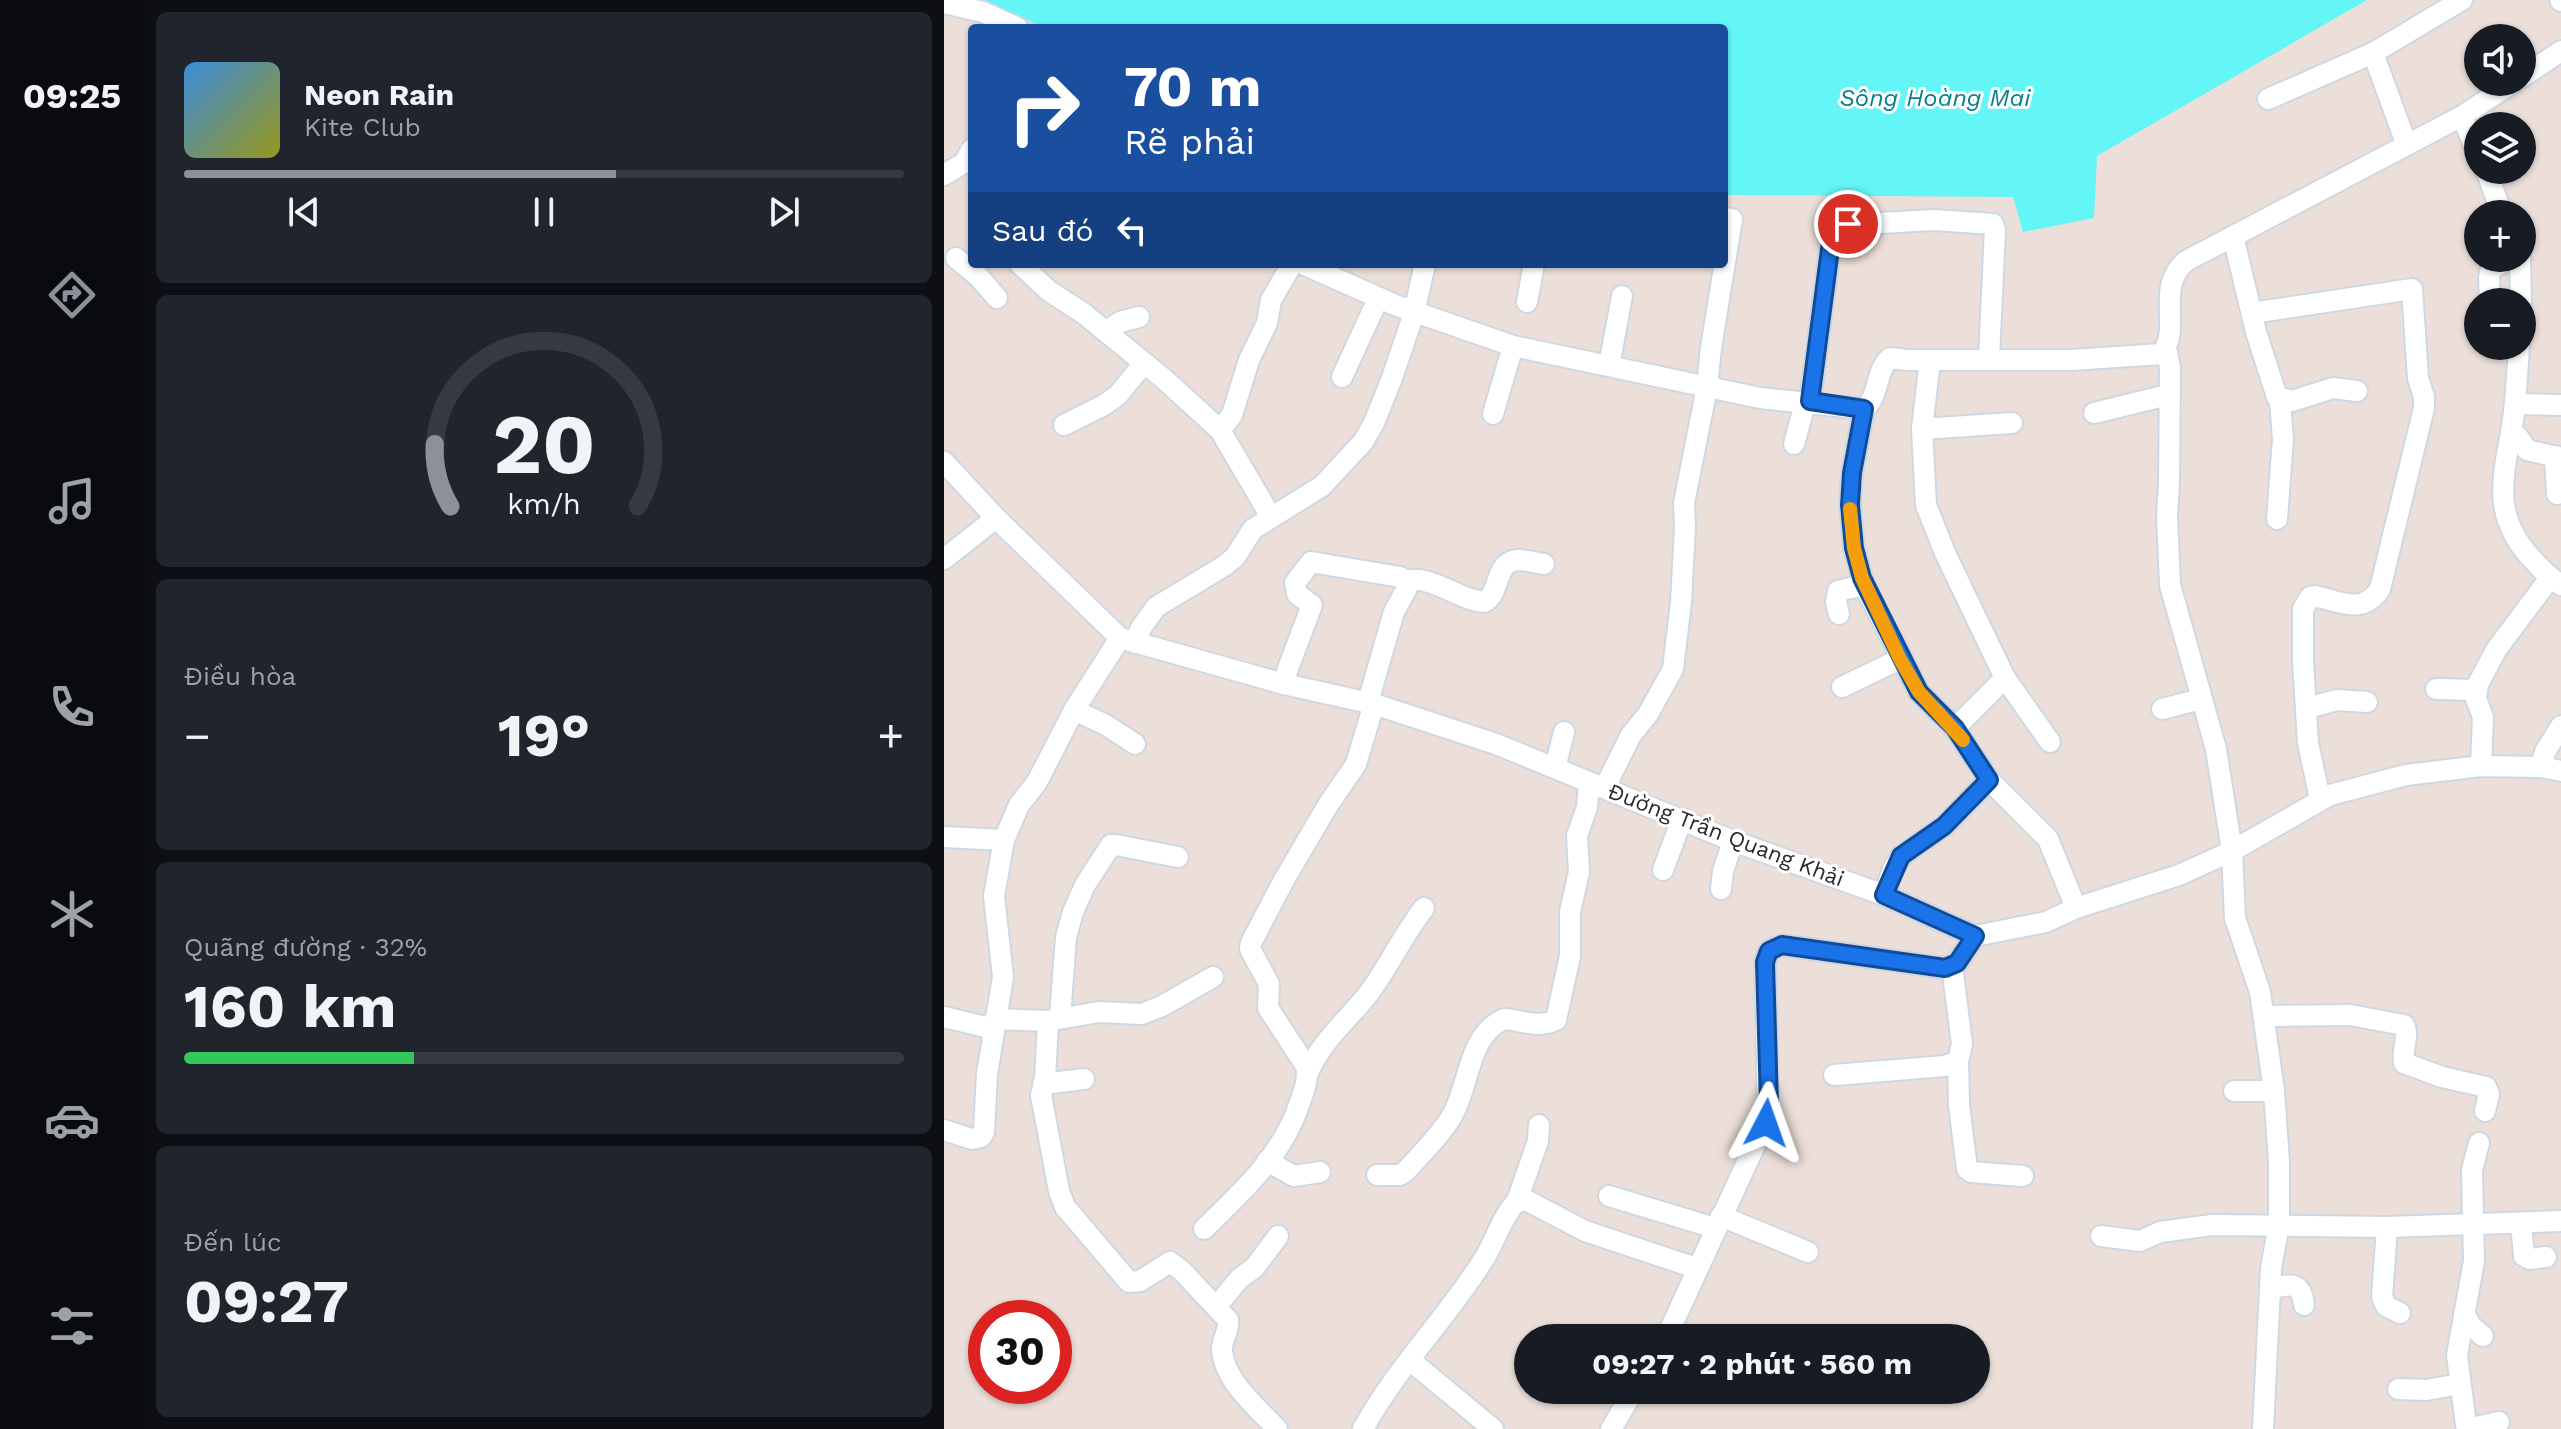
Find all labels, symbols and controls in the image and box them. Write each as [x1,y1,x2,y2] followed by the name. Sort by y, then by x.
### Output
[2464,24,2536,360] map controls
[2464,24,2536,96] button: sound
[1124,54,1261,120] text: 70 m
[992,56,1096,160] icon: right
[23,75,121,117] text: 09:25
[304,77,454,112] text: Neon Rain
[1840,84,2031,112] water label: Sông Hoàng Mai
[304,112,421,142] text: Kite Club
[2464,112,2536,184] button: layers
[1124,121,1255,163] text: Rẽ phải
[282,190,326,234] icon: previous
[522,190,566,234] icon: pause
[762,190,806,234] icon: next
[1814,190,1882,258] pin
[2464,200,2536,272] button: +
[1826,202,1870,246] icon: arrive
[1110,208,1154,252] icon: left
[992,213,1094,248] text: Sau đó
[44,267,100,323] icon: directions
[2464,288,2536,360] button: −
[492,396,596,493] text: 20
[44,473,100,529] icon: music
[507,487,581,521] text: km/h
[184,661,296,691] text: Điều hòa
[44,679,100,735] icon: phone
[498,700,590,771] text: 19°
[184,710,211,762] text: −
[877,710,904,762] text: +
[1604,778,1848,892] street label: Đường Trần Quang Khải
[44,886,100,942] icon: climate
[184,932,427,962] text: Quãng đường · 32%
[184,971,396,1042] text: 160 km
[1724,1081,1808,1165] position arrow
[44,1092,100,1148] icon: car
[184,1227,282,1257] text: Đến lúc
[184,1266,349,1337] text: 09:27
[44,1298,100,1354] icon: filters
[968,1300,1072,1404] speed limit sign: 30
[1592,1346,1912,1381] text: 09:27 · 2 phút · 560 m

